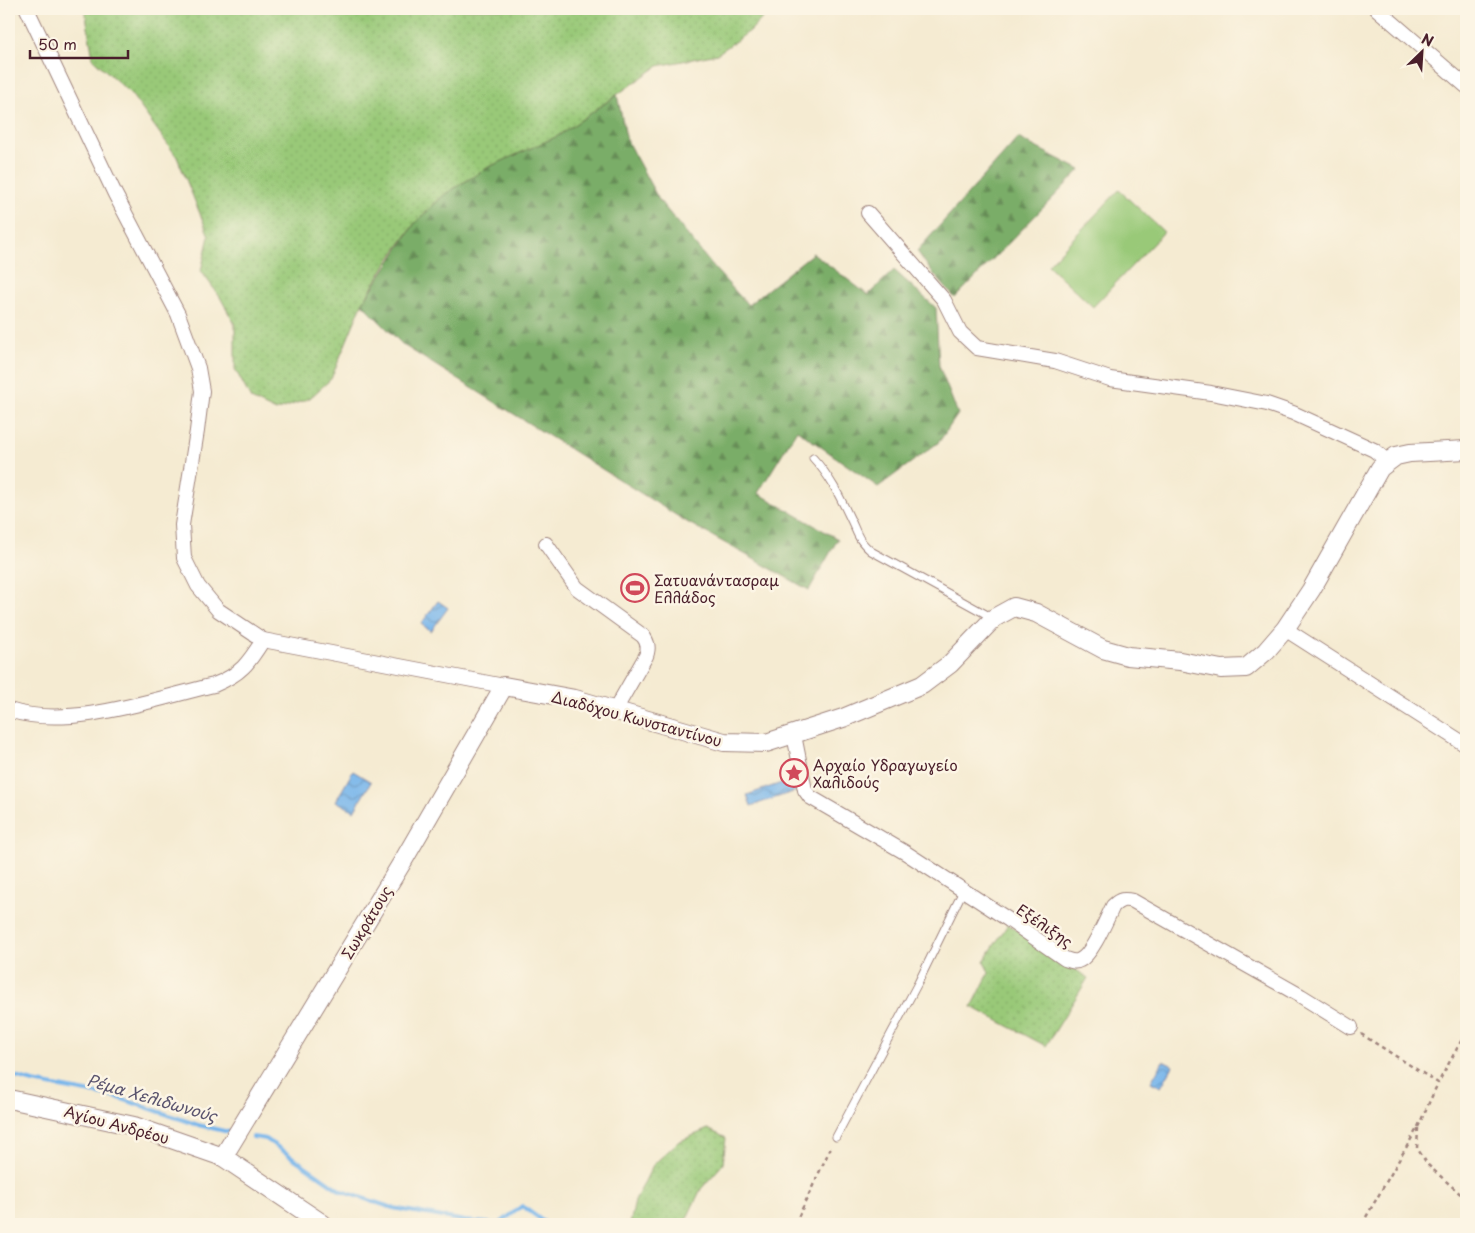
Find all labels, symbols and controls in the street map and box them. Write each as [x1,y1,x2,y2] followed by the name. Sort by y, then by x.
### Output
[30,28,128,60] scale bar
[1398,28,1448,78] north arrow
[1418,28,1437,52] text: N
[38,32,77,55] text: 50 m
[654,568,779,608] place label: Σατυανάντασραμ Ελλάδος
[620,573,650,603] sports icon: Σατυανάντασραμ Ελλάδος
[549,684,725,752] street label: Διαδόχου Κωνσταντίνου
[813,753,958,793] place label: Αρχαίο Υδραγωγείο Χαλιδούς
[779,758,809,788] place icon: Αρχαίο Υδραγωγείο Χαλιδούς
[335,881,397,963] street label: Σωκράτους
[1012,898,1078,953] street label: Εξέλιξης
[84,1067,222,1128] water label: Ρέμα Χελιδωνούς
[62,1099,172,1149] street label: Αγίου Ανδρέου

